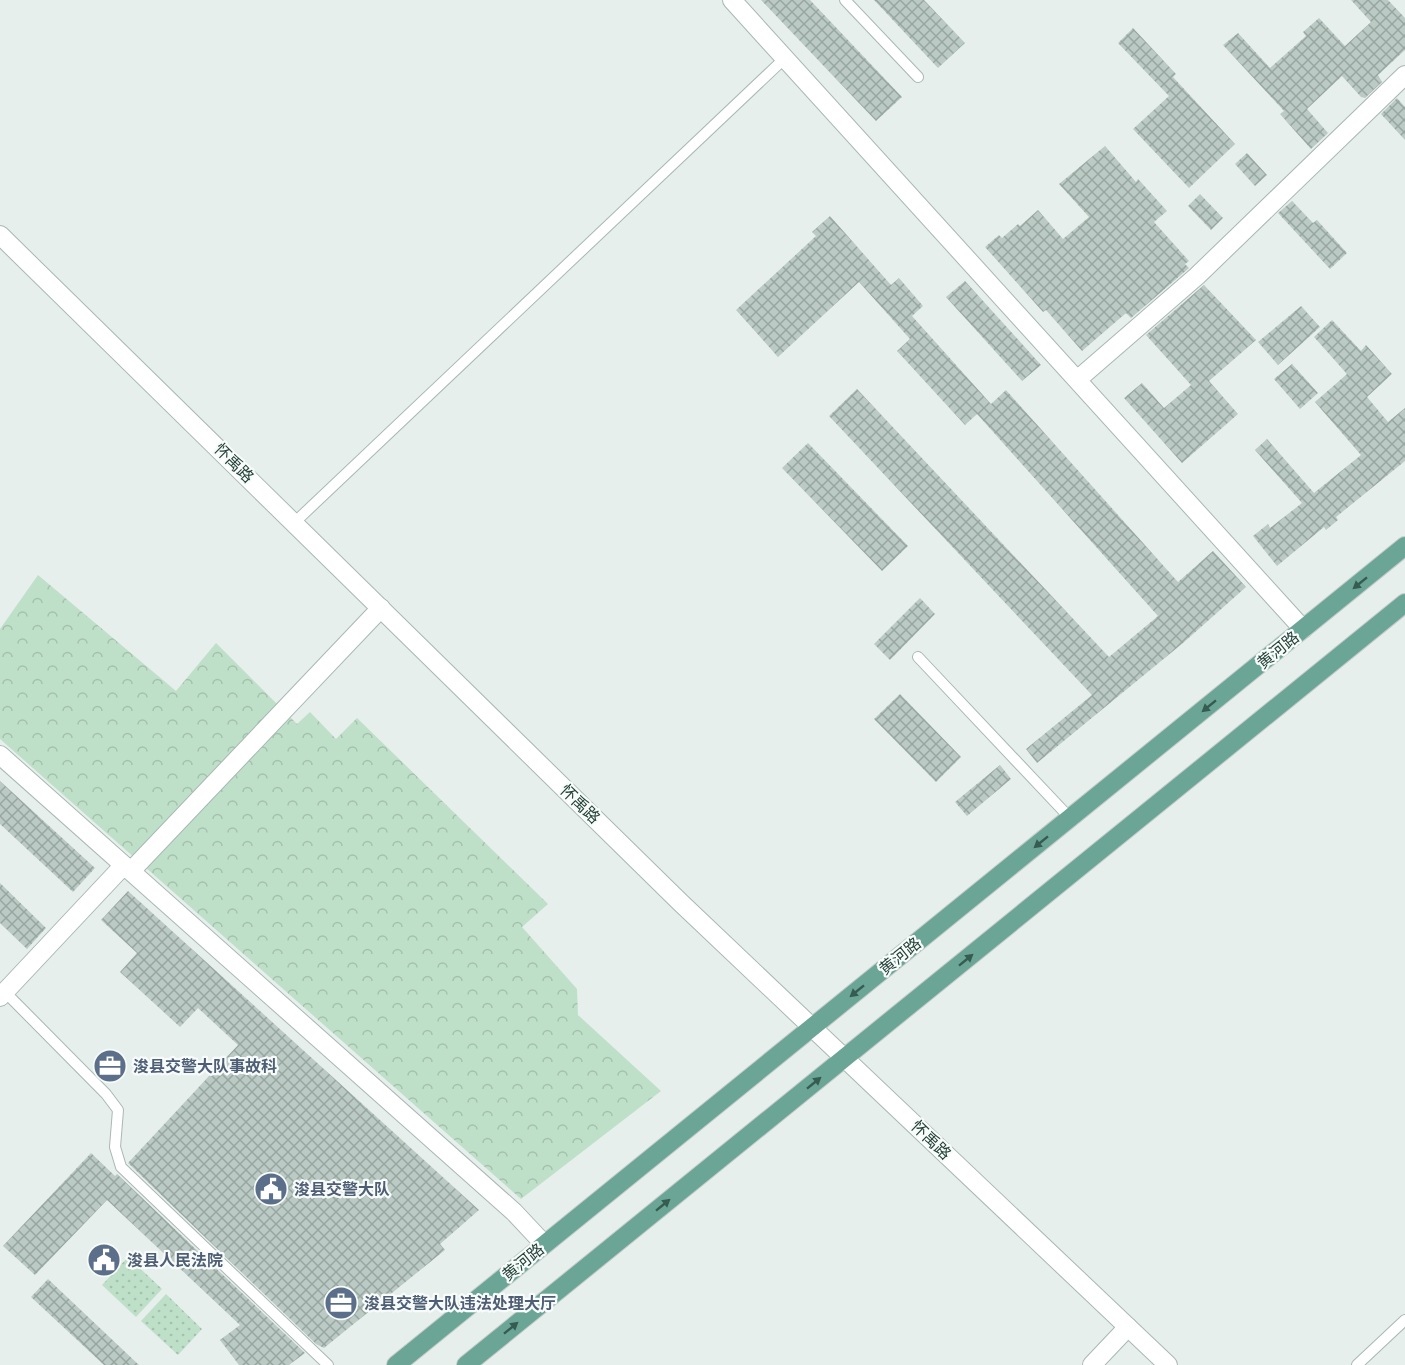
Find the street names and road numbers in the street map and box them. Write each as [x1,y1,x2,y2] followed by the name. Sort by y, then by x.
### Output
[209,438,259,488] street label: 怀禹路
[1252,626,1304,674] street label: 黄河路
[555,779,605,829] street label: 怀禹路
[874,932,926,980] street label: 黄河路
[906,1115,956,1165] street label: 怀禹路
[497,1238,549,1286] street label: 黄河路

